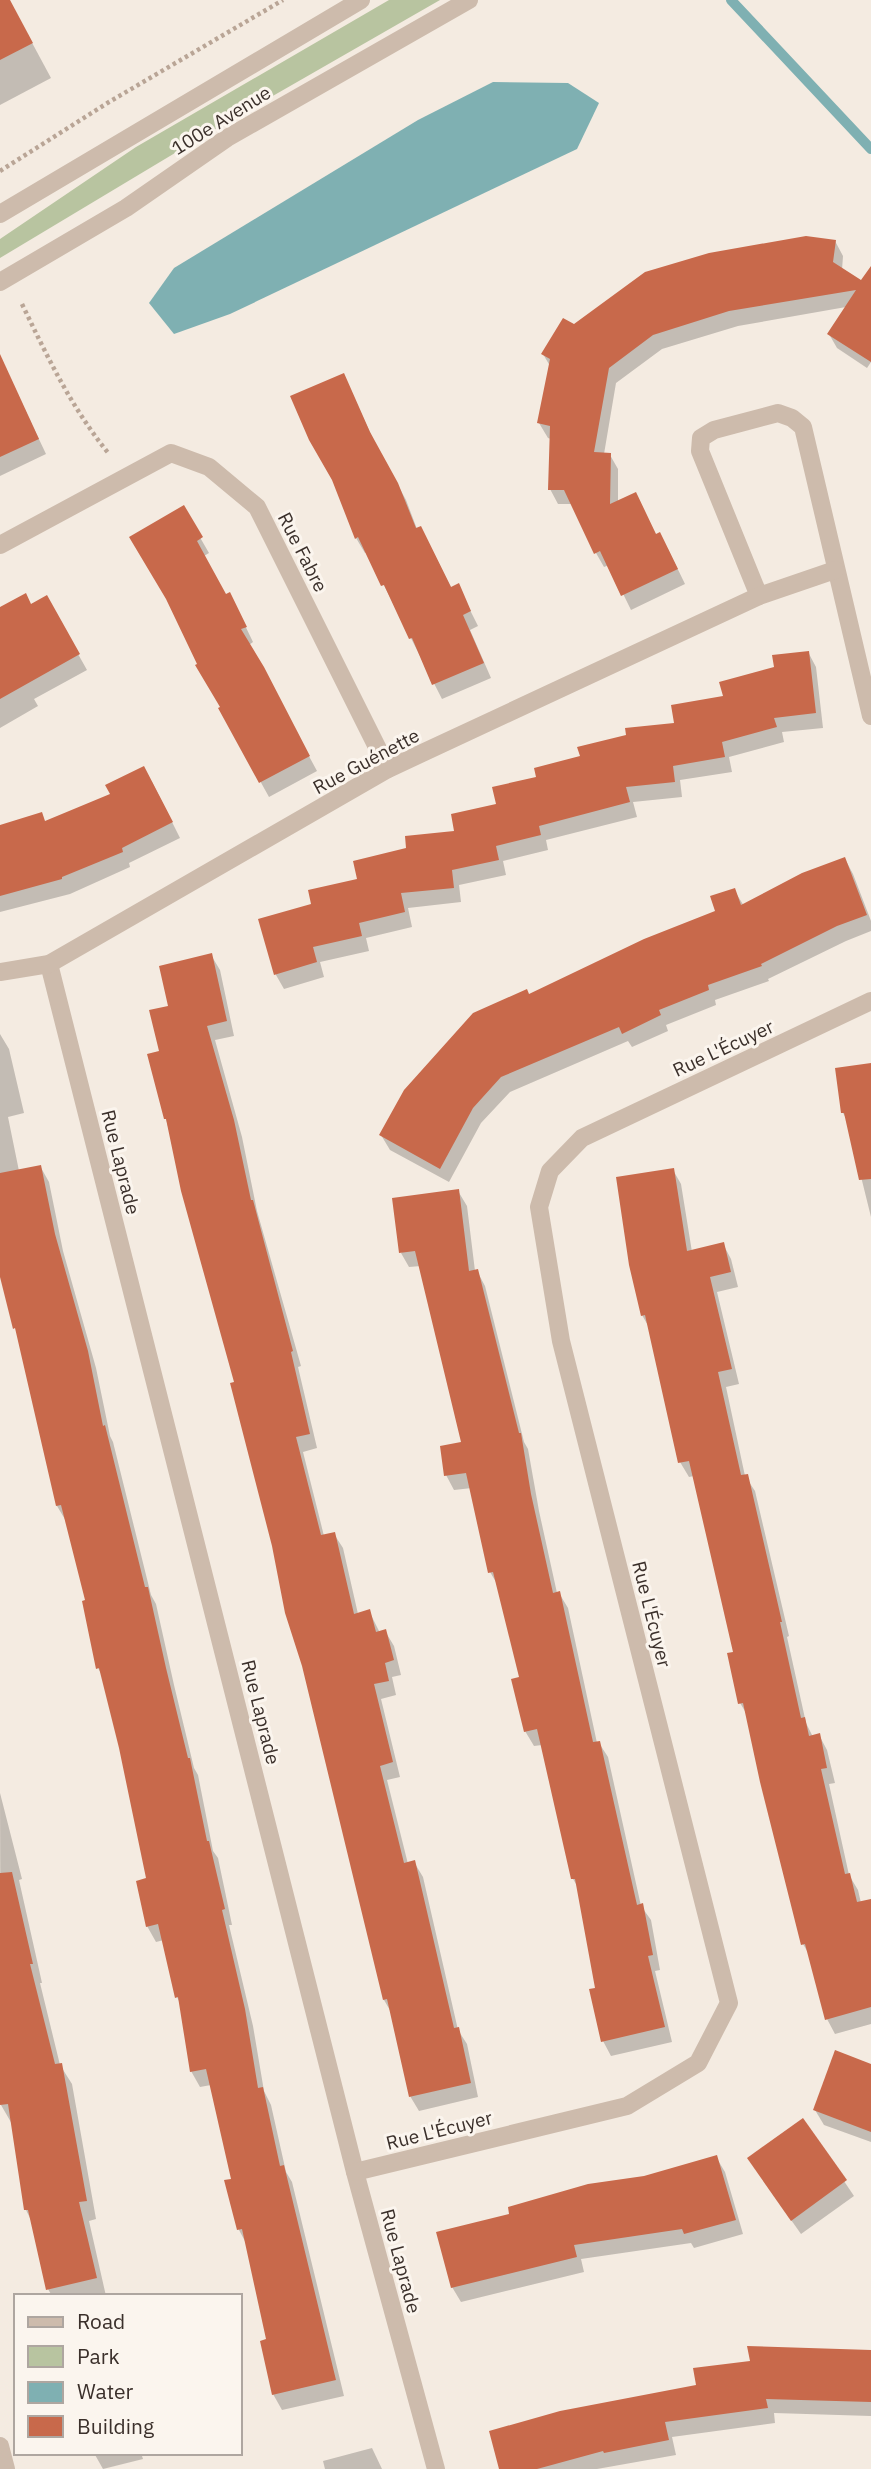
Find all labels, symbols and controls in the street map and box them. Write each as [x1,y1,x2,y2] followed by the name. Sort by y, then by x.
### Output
[167,80,275,160] street label: 100e Avenue
[273,508,333,596] street label: Rue Fabre
[309,723,423,799] street label: Rue Guénette
[669,1014,777,1082] street label: Rue L'Écuyer
[96,1107,146,1217] street label: Rue Laprade
[627,1558,677,1670] street label: Rue L'Écuyer
[236,1657,286,1767] street label: Rue Laprade
[383,2105,495,2155] street label: Rue L'Écuyer
[376,2206,426,2316] street label: Rue Laprade
[14,2294,242,2455] legend
[77,2307,125,2335] text: Road
[77,2342,120,2370] text: Park
[77,2377,134,2405] text: Water
[77,2412,154,2440] text: Building

